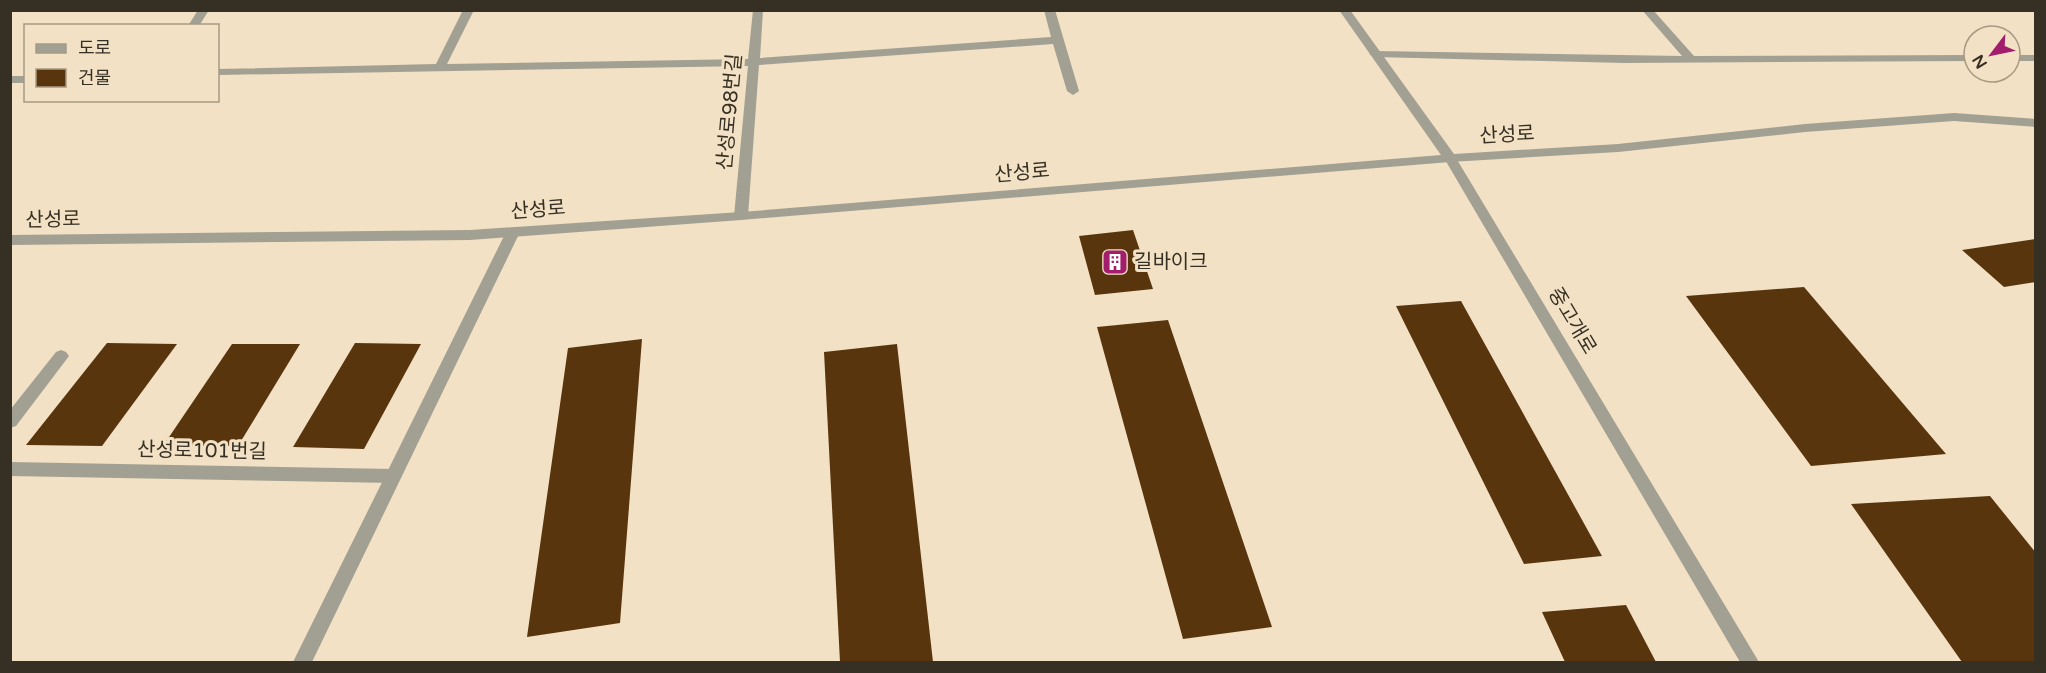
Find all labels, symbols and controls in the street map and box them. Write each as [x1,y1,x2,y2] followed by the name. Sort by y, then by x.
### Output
[24,24,219,102] legend
[1962,24,2022,84] north arrow
[78,37,111,59] text: 도로
[1968,51,1992,72] text: N
[713,53,747,171] street label: 산성로98번길
[78,67,111,89] text: 건물
[1479,122,1535,148] street label: 산성로
[993,159,1051,187] street label: 산성로
[510,196,566,224] street label: 산성로
[25,208,81,232] street label: 산성로
[1100,247,1130,277] building icon: 길바이크
[1134,250,1208,274] place label: 길바이크
[1543,283,1601,359] street label: 중고개로
[137,438,267,464] street label: 산성로101번길

